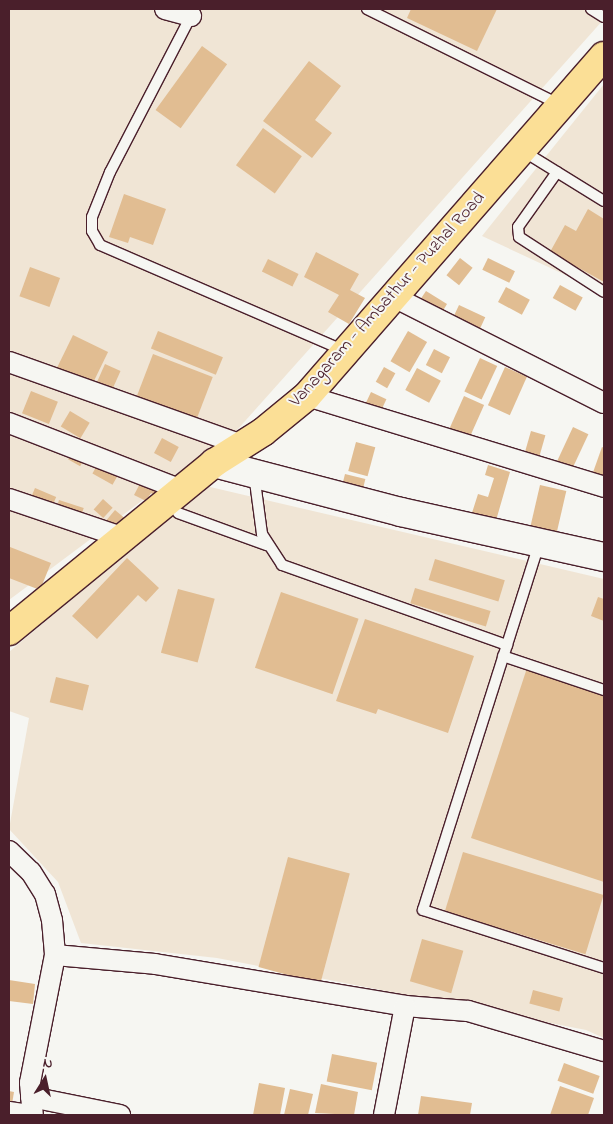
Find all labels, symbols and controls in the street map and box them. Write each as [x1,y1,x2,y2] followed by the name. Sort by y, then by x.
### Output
[286,188,490,412] street label: Vanagaram - Ambathur - Puzhal Road
[41,1053,54,1075] text: N
[20,1054,70,1104] north arrow

